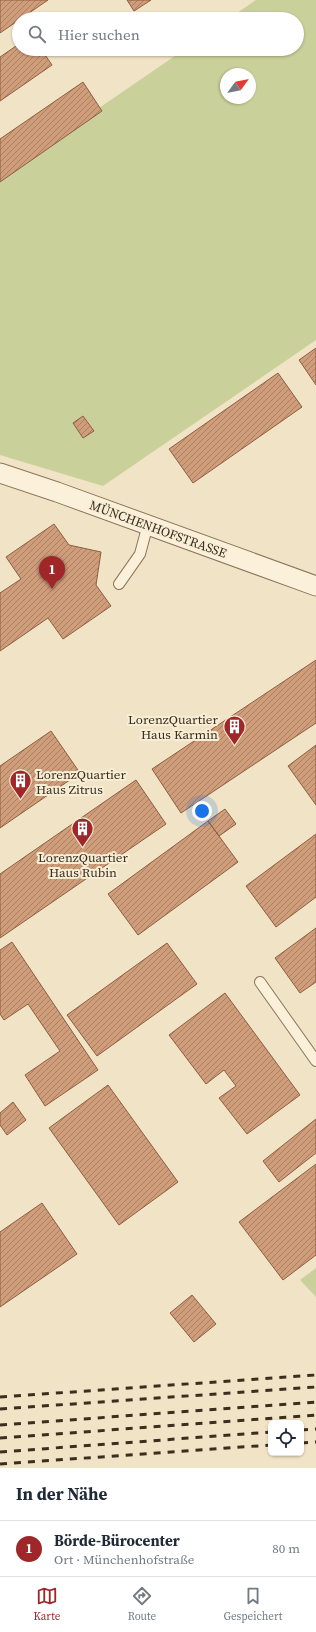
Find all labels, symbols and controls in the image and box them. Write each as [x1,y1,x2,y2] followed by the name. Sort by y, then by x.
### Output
[12,12,304,56] search box
[26,23,48,45] icon: search
[58,24,140,45] text: Hier suchen
[220,68,256,104] north arrow
[87,496,229,562] street label: MÜNCHENHOFSTRASSE
[39,556,65,589] pin: 1
[128,711,218,743] place label: LorenzQuartier Haus Karmin
[221,713,247,746] building icon: LorenzQuartier Haus Karmin
[36,766,126,798] place label: LorenzQuartier Haus Zitrus
[7,768,33,801] building icon: LorenzQuartier Haus Zitrus
[192,801,212,821] your location
[70,816,96,849] building icon: LorenzQuartier Haus Rubin
[38,849,128,881] place label: LorenzQuartier Haus Rubin
[268,1420,304,1456] map controls
[268,1420,304,1456] button: locate
[16,1482,107,1506] text: In der Nähe
[54,1530,180,1551] text: Börde-Bürocenter
[25,1540,33,1557] text: 1
[272,1540,300,1557] text: 80 m
[54,1551,194,1568] text: Ort · Münchenhofstraße
[34,1585,60,1624] tab: Karte
[128,1585,156,1624] tab: Route
[223,1585,282,1624] tab: Gespeichert

